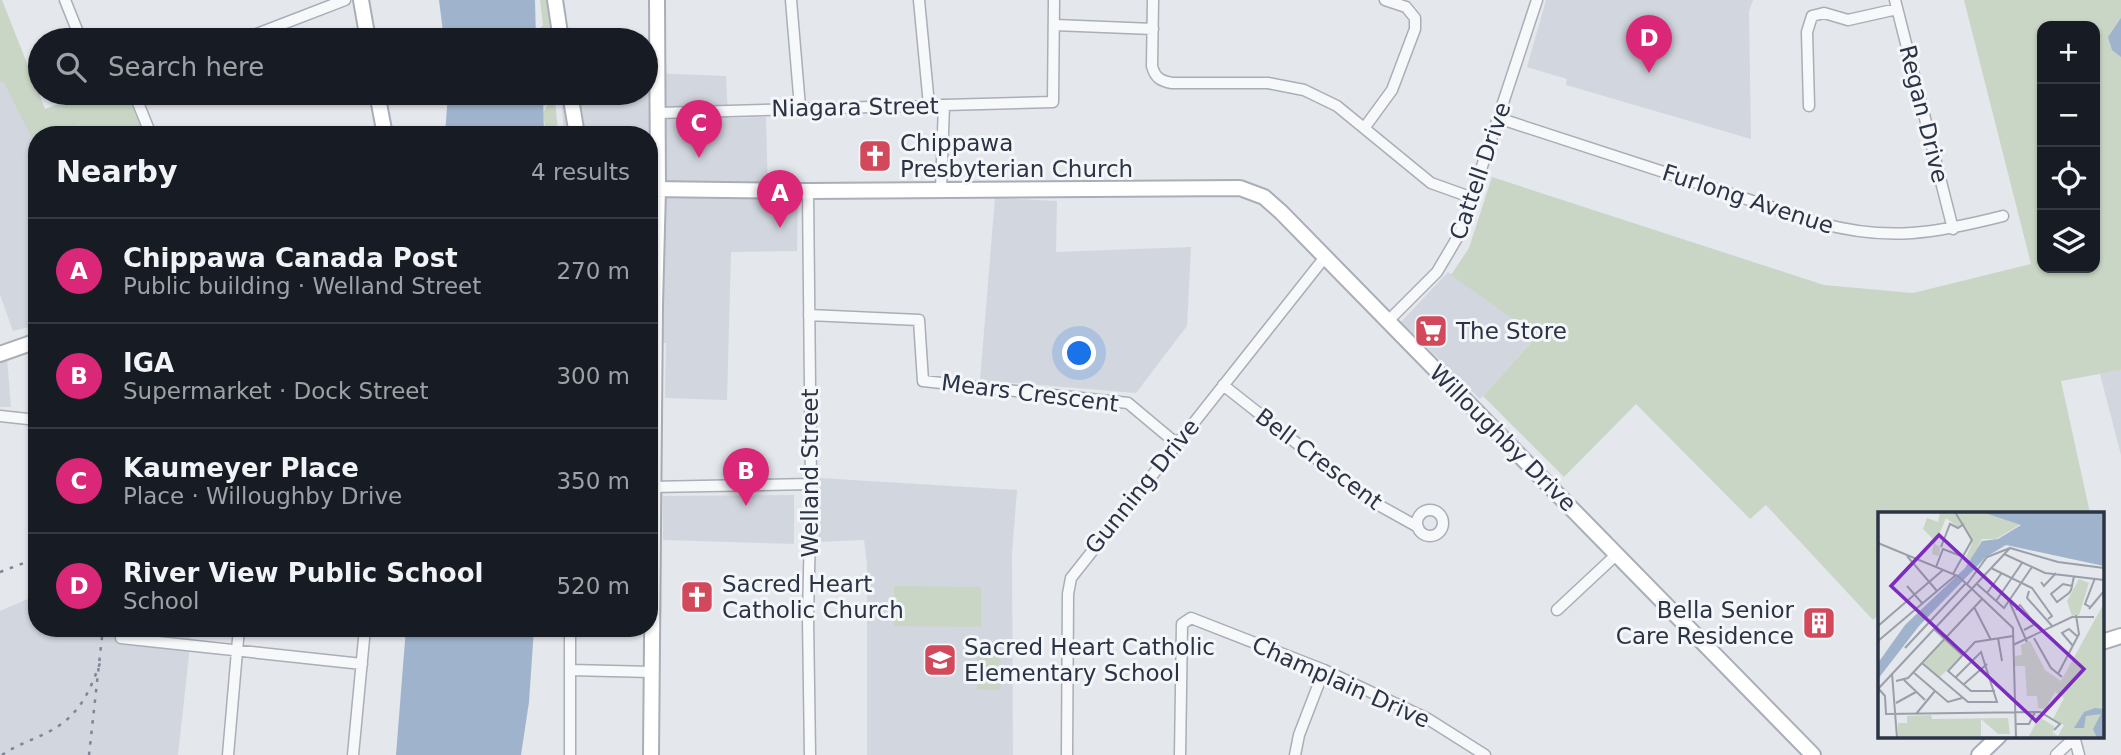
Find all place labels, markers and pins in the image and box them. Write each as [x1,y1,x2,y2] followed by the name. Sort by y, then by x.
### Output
[1626,15,1672,73] pin: D
[676,100,722,158] pin: C
[900,130,1133,182] place label: Chippawa Presbyterian Church
[856,137,894,175] church icon: Chippawa Presbyterian Church
[757,170,803,228] pin: A
[1412,312,1450,350] supermarket icon: The Store
[1455,318,1567,344] place label: The Store
[723,448,769,506] pin: B
[722,571,904,623] place label: Sacred Heart Catholic Church
[678,578,716,616] church icon: Sacred Heart Catholic Church
[1616,597,1795,649] place label: Bella Senior Care Residence
[1800,604,1838,642] building icon: Bella Senior Care Residence
[964,634,1215,686] place label: Sacred Heart Catholic Elementary School
[921,641,959,679] school or university icon: Sacred Heart Catholic Elementary School

